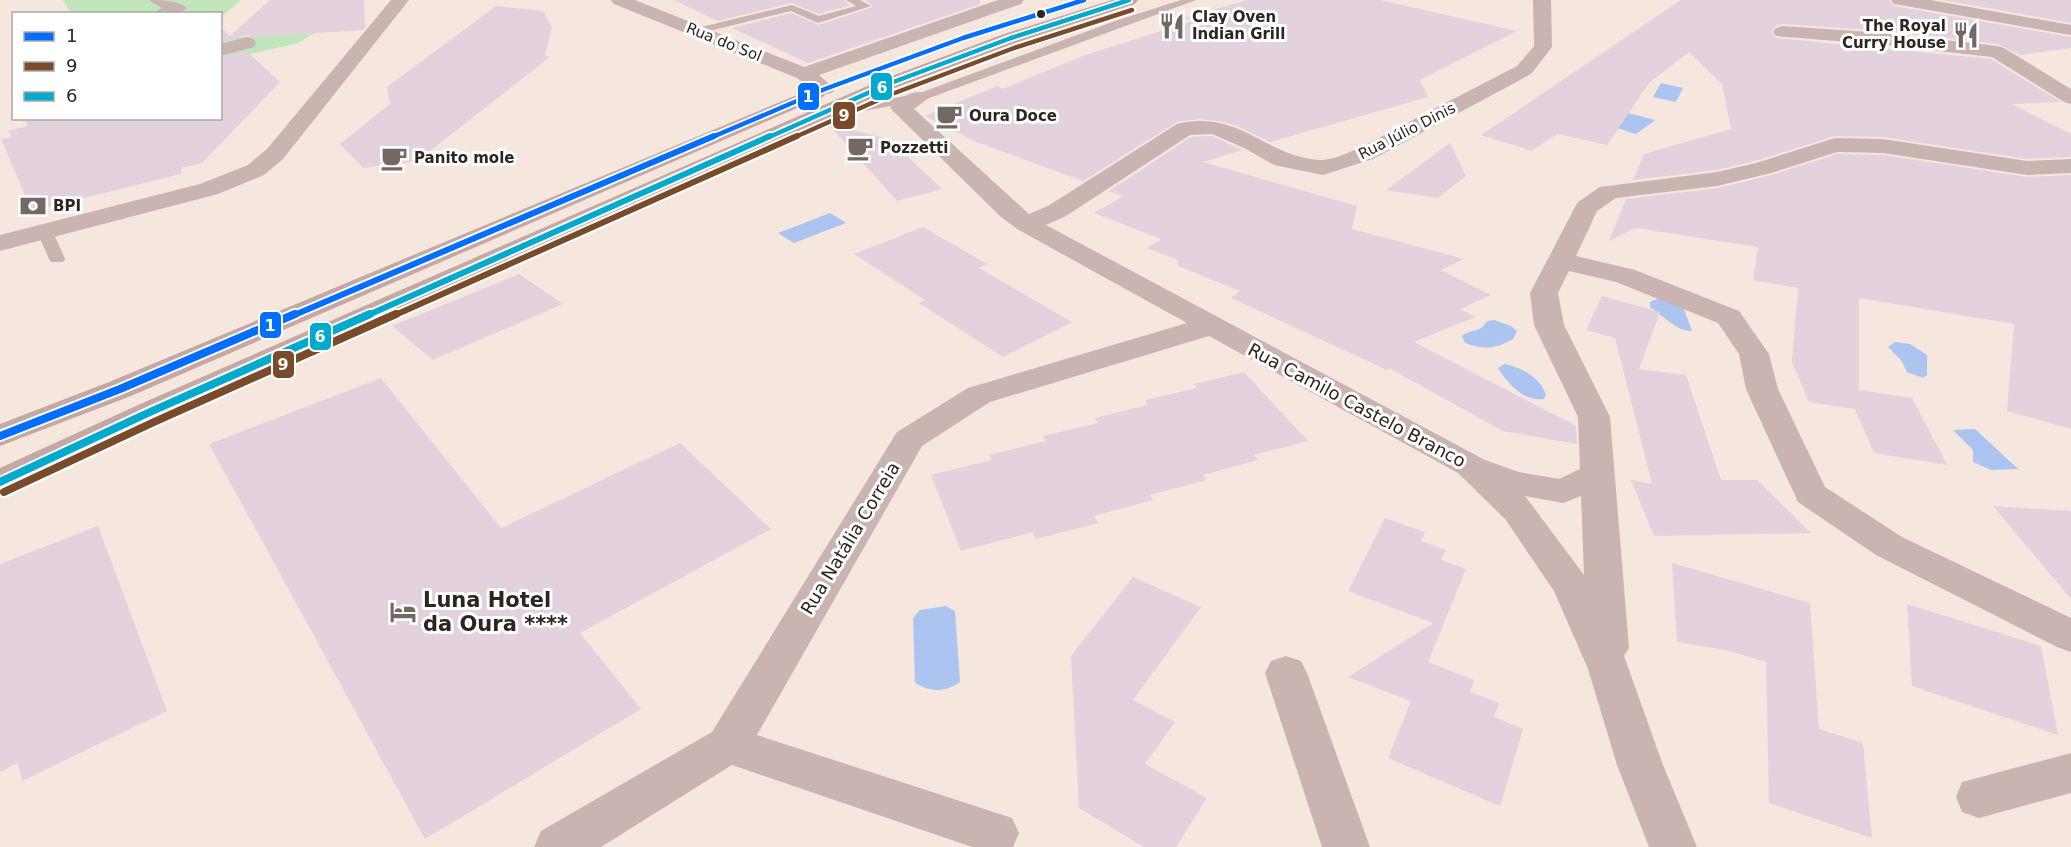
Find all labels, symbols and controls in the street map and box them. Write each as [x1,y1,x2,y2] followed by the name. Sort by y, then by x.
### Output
[1035,8,1047,20] unlabelled marker
[1192,8,1285,43] place label: Clay Oven Indian Grill
[1157,11,1187,41] restaurant icon: Clay Oven Indian Grill
[12,12,222,120] legend
[1842,17,1946,52] place label: The Royal Curry House
[684,19,764,65] street label: Rua do Sol
[1951,20,1981,50] restaurant icon: The Royal Curry House
[66,25,77,46] text: 1
[66,55,77,76] text: 9
[870,72,893,101] line badge: 6
[876,78,888,97] text: 6
[797,82,820,111] line badge: 1
[66,85,77,106] text: 6
[802,87,814,106] text: 1
[1355,99,1459,163] street label: Rua Júlio Dinis
[832,101,856,130] line badge: 9
[934,101,964,131] cafe icon: Oura Doce
[838,106,850,125] text: 9
[969,107,1057,125] place label: Oura Doce
[845,133,875,163] cafe icon: Pozzetti
[880,139,948,157] place label: Pozzetti
[379,143,409,173] cafe icon: Panito mole
[414,149,514,167] place label: Panito mole
[18,191,48,221] bank icon: BPI
[53,197,81,215] place label: BPI
[259,311,282,339] line badge: 1
[264,316,276,335] text: 1
[309,322,332,351] line badge: 6
[314,327,326,346] text: 6
[1244,339,1470,471] street label: Rua Camilo Castelo Branco
[272,350,295,379] line badge: 9
[277,355,289,374] text: 9
[796,458,904,618] street label: Rua Natália Correia
[423,588,568,636] place label: Luna Hotel da Oura ****
[388,597,418,627] hotel icon: Luna Hotel da Oura ****

